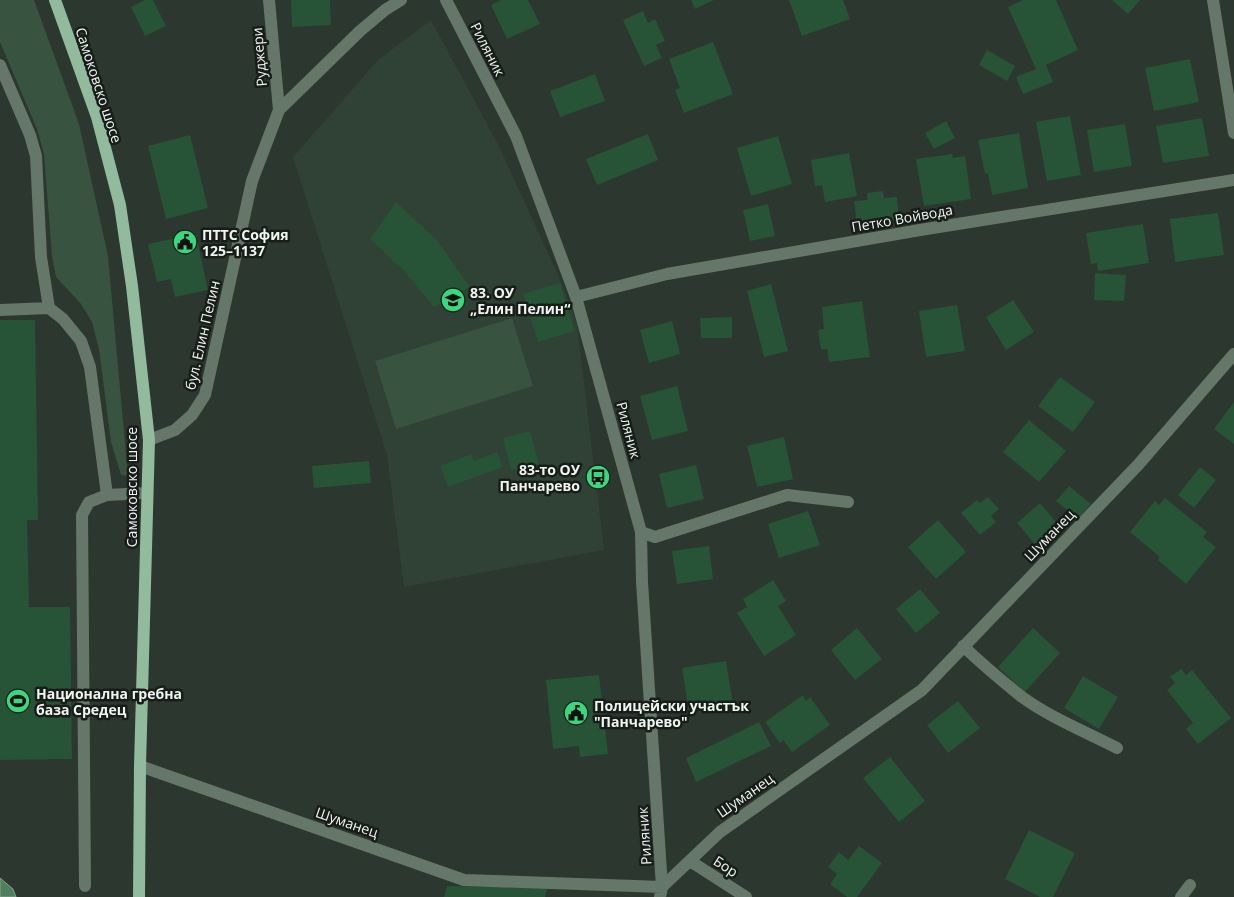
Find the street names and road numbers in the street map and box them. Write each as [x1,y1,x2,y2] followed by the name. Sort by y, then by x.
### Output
[466,19,510,80] street label: Риляник
[71,25,127,145] street label: Самоковско шосе
[247,27,271,87] street label: Руджери
[850,200,954,236] street label: Петко Войвода
[180,278,224,392] street label: бул. Елин Пелин
[612,399,646,461] street label: Риляник
[122,427,141,547] street label: Самоковско шосе
[1020,505,1079,565] street label: Шуманец
[713,768,777,821] street label: Шуманец
[313,802,381,842] street label: Шуманец
[632,806,656,866] street label: Риляник
[710,851,742,881] street label: Бор

